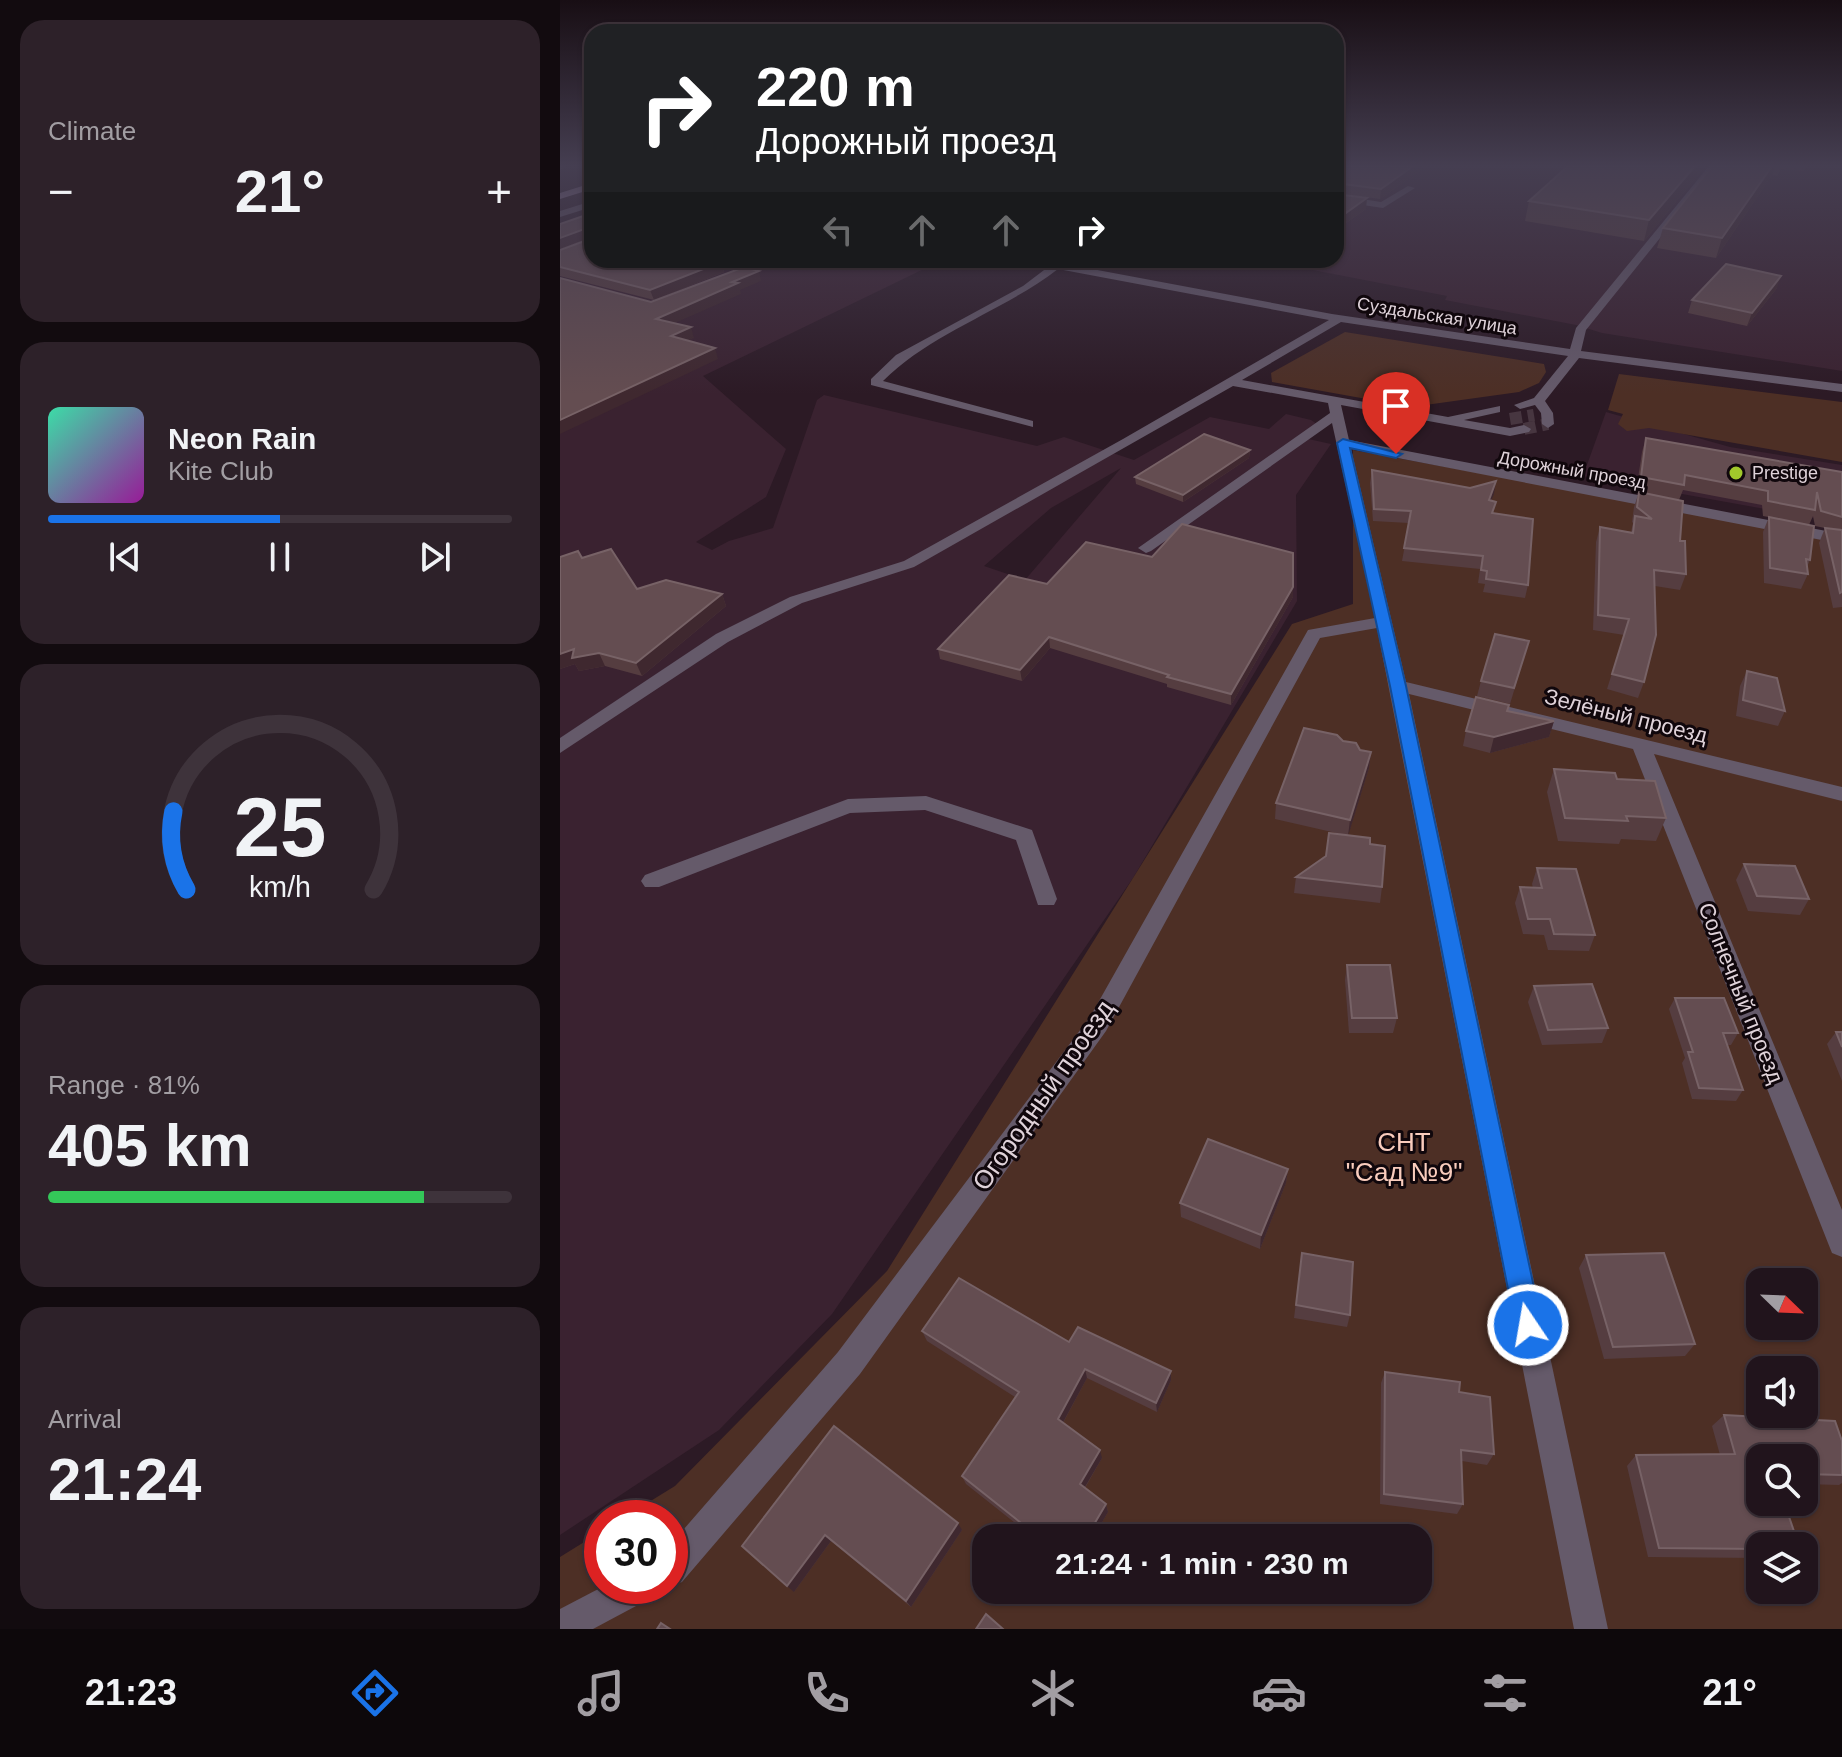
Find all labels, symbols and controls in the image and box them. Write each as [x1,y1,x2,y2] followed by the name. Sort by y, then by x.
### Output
[756,55,915,118] text: 220 m
[624,56,728,160] icon: right
[48,116,136,146] text: Climate
[756,121,1056,162] text: Дорожный проезд
[235,158,325,225] text: 21°
[48,167,74,216] text: −
[486,167,512,216] text: +
[816,208,860,252] icon: left
[900,208,944,252] icon: ahead
[984,208,1028,252] icon: ahead
[1068,208,1112,252] icon: right
[1356,293,1519,339] street label: Суздальская улица
[1362,372,1430,454] pin
[1374,384,1418,428] icon: arrive
[168,422,316,455] text: Neon Rain
[1496,447,1648,493] street label: Дорожный проезд
[168,456,274,486] text: Kite Club
[1752,463,1818,483] place label: Prestige
[1727,464,1745,482] marker: Prestige
[103,535,147,579] icon: previous
[258,535,302,579] icon: pause
[413,535,457,579] icon: next
[1542,684,1710,748] street label: Зелёный проезд
[234,781,326,874] text: 25
[249,872,311,904] text: km/h
[1693,899,1789,1087] street label: Солнечный проезд
[966,994,1120,1196] street label: Огородный проезд
[48,1070,200,1100] text: Range · 81%
[48,1112,252,1179] text: 405 km
[1346,1127,1462,1187] park label: СНТ "Сад №9"
[1746,1268,1818,1340] north arrow
[1746,1268,1818,1604] map controls
[1486,1283,1570,1367] position arrow
[1746,1356,1818,1428] button: sound
[48,1404,122,1434] text: Arrival
[1746,1444,1818,1516] button: search
[48,1446,201,1513] text: 21:24
[584,1500,688,1604] speed limit sign: 30
[1746,1532,1818,1604] button: layers
[1055,1547,1349,1580] text: 21:24 · 1 min · 230 m
[347,1665,403,1721] icon: directions
[573,1665,629,1721] icon: music
[799,1665,855,1721] icon: phone
[1025,1665,1081,1721] icon: climate
[1251,1665,1307,1721] icon: car
[1477,1665,1533,1721] icon: filters
[85,1672,177,1713] text: 21:23
[1702,1672,1757,1713] text: 21°

